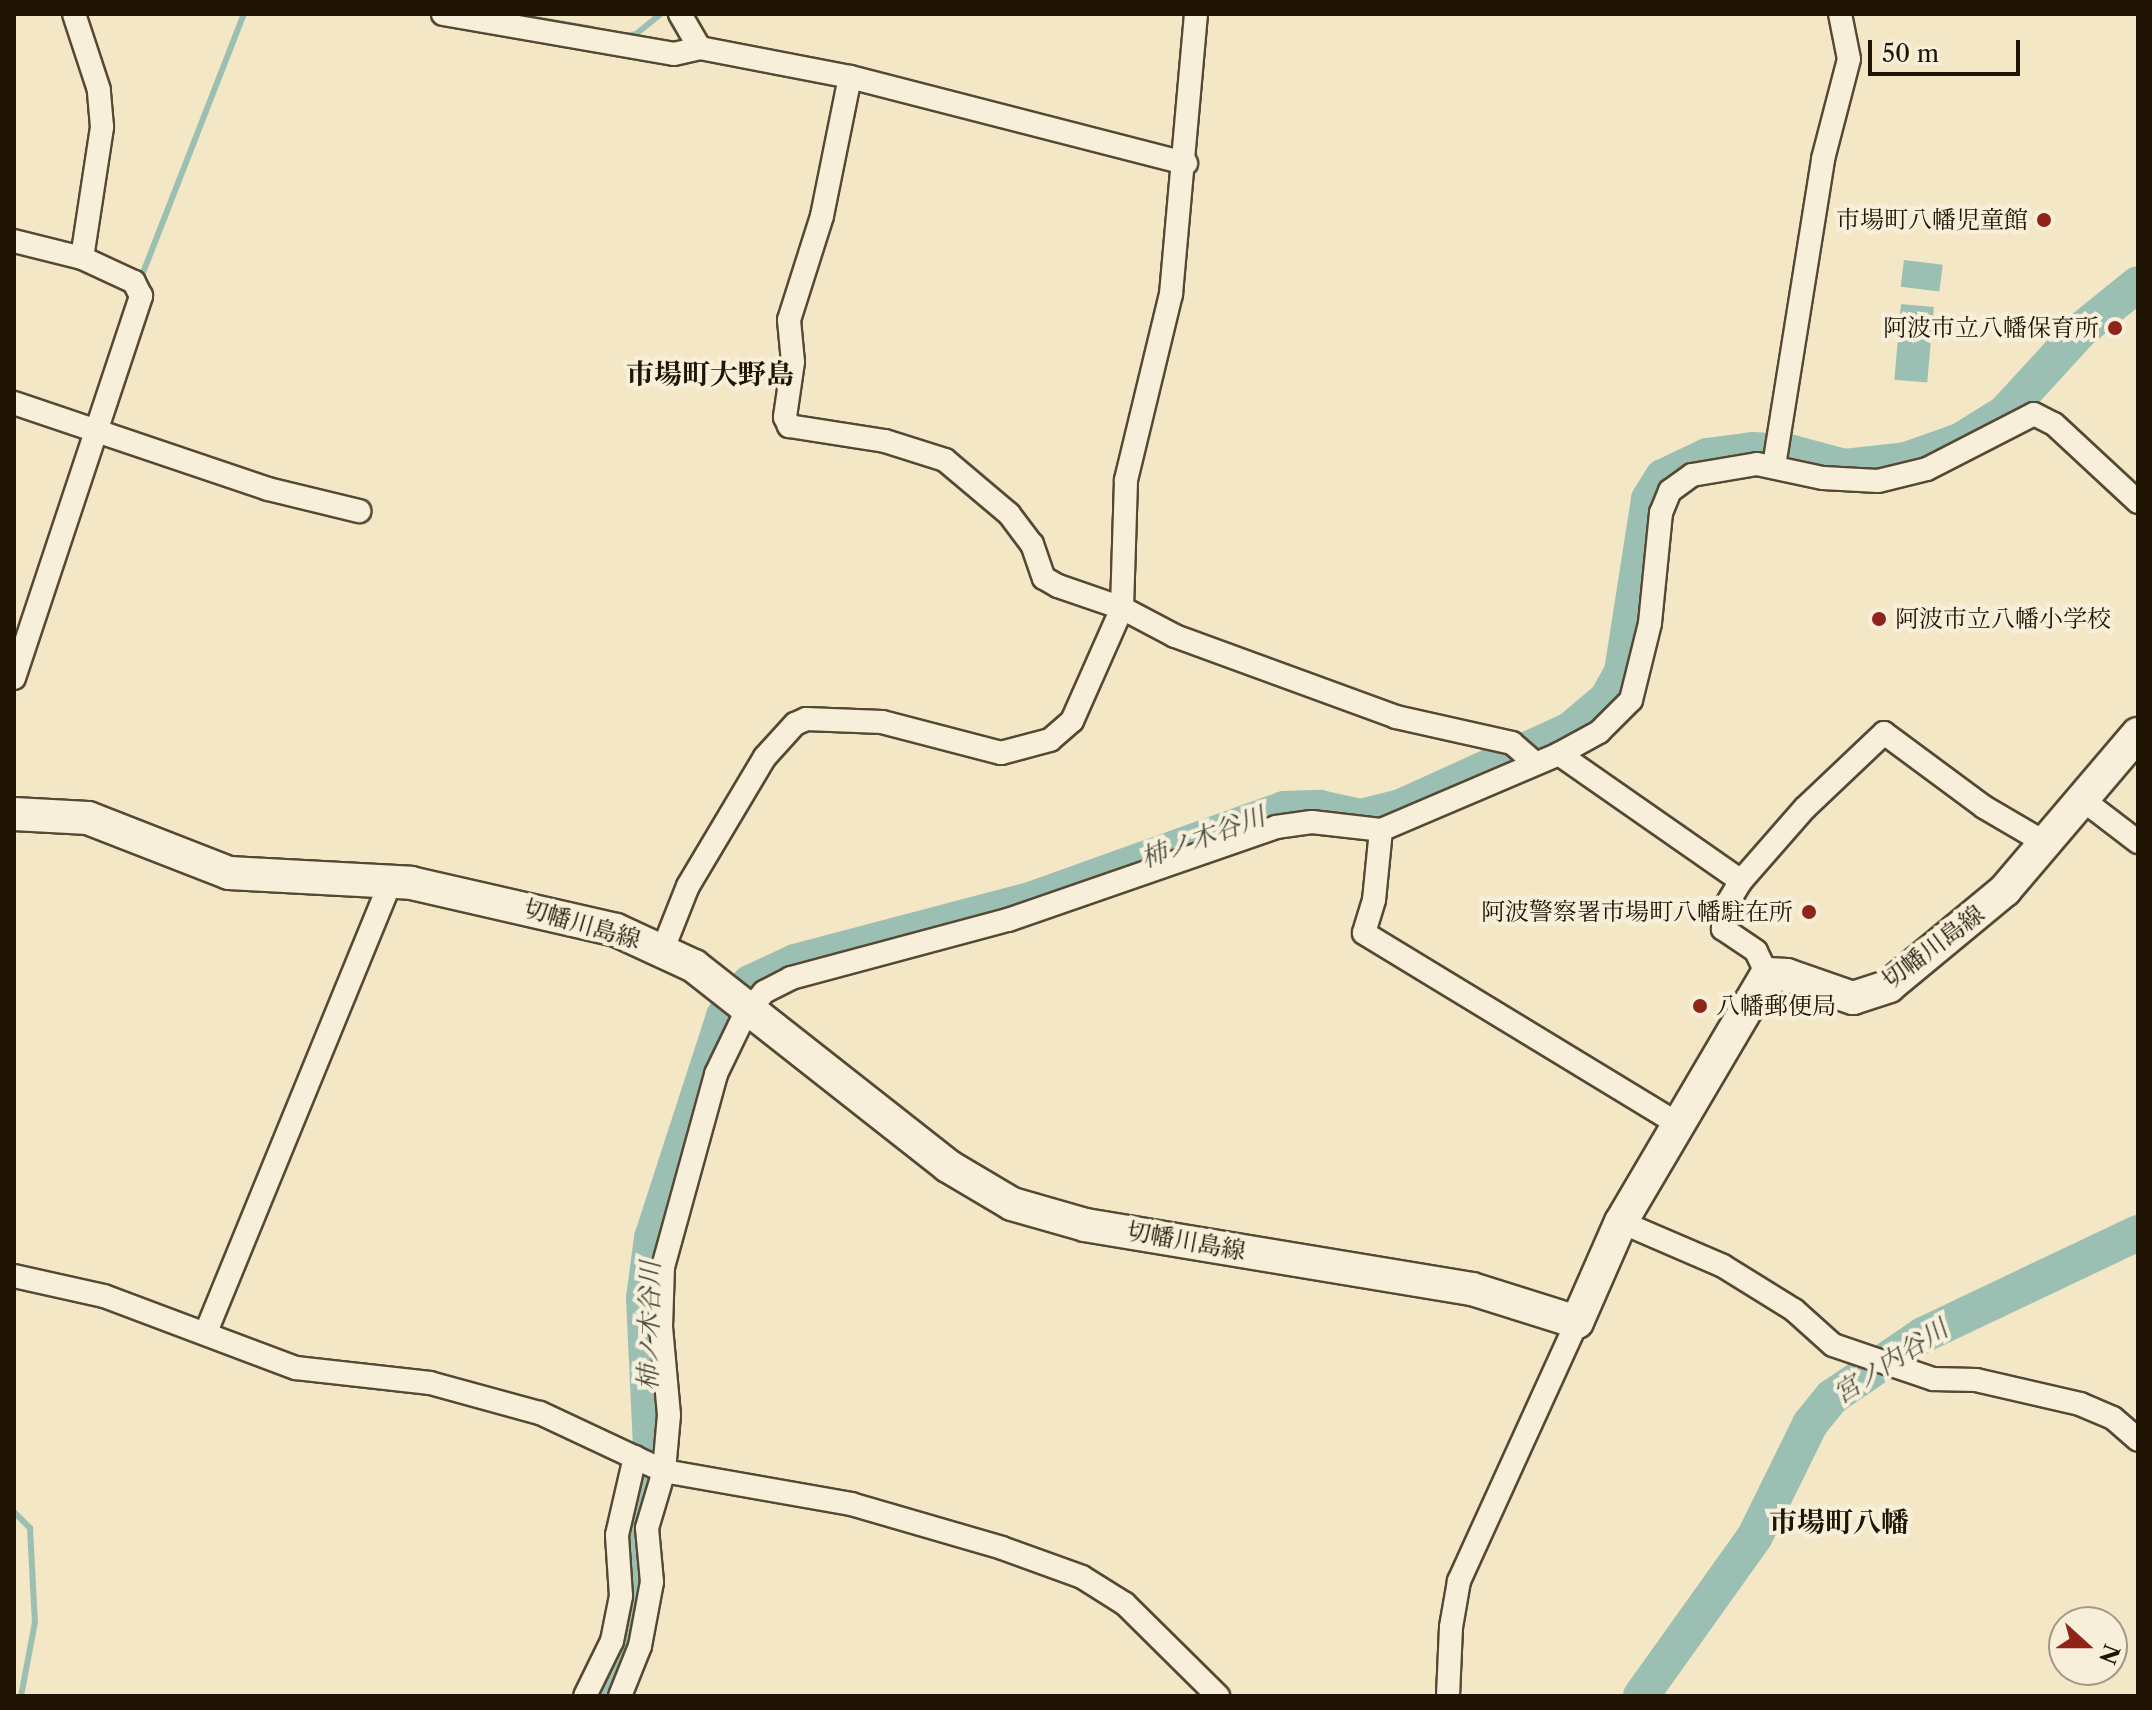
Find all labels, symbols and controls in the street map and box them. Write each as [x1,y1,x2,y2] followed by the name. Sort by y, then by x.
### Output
[1872,24,2024,74] scale bar
[1882,39,1939,68] text: 50 m
[1836,206,2028,234] place label: 市場町八幡児童館
[2035,211,2053,229] marker: 市場町八幡児童館
[1883,314,2099,342] place label: 阿波市立八幡保育所
[2106,319,2124,337] marker: 阿波市立八幡保育所
[626,357,794,391] district label: 市場町大野島
[1895,605,2111,633] place label: 阿波市立八幡小学校
[1870,610,1888,628] marker: 阿波市立八幡小学校
[1137,801,1269,875] water label: 柿ノ木谷川
[520,894,644,954] street label: 切幡川島線
[1481,898,1793,926] place label: 阿波警察署市場町八幡駐在所
[1876,899,1990,995] street label: 切幡川島線
[1800,903,1818,921] marker: 阿波警察署市場町八幡駐在所
[1716,992,1836,1020] place label: 八幡郵便局
[1691,997,1709,1015] marker: 八幡郵便局
[1124,1216,1248,1266] street label: 切幡川島線
[633,1261,667,1391] water label: 柿ノ木谷川
[1828,1314,1954,1410] water label: 宮ノ内谷川
[1769,1505,1909,1539] district label: 市場町八幡
[2048,1606,2128,1686] north arrow
[2093,1640,2125,1668] text: N

